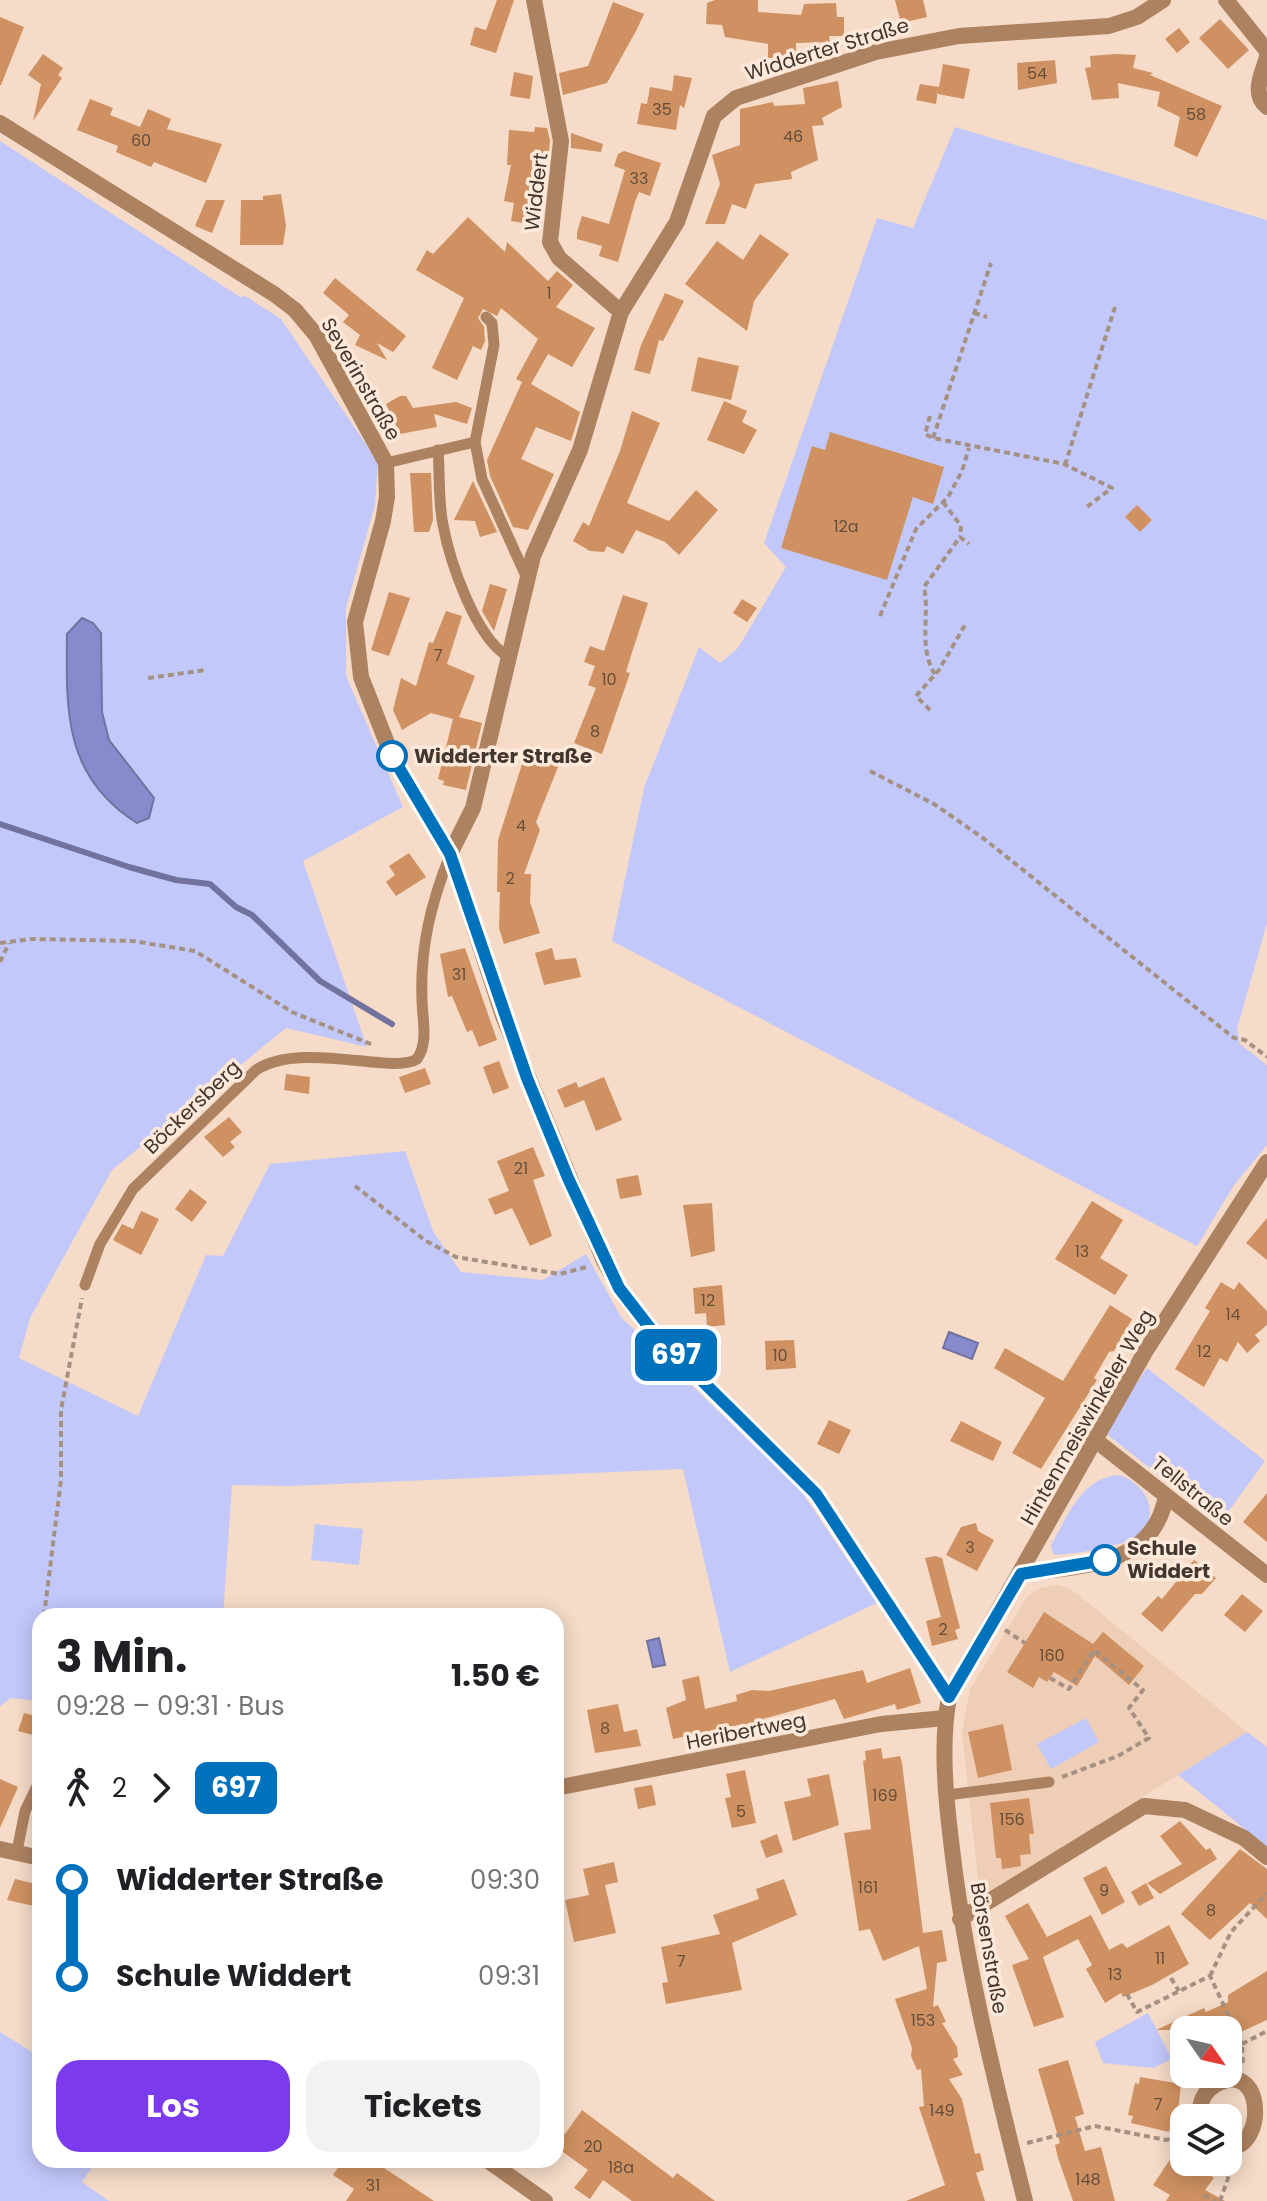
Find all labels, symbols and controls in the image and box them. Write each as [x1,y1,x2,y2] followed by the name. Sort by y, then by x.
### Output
[742,11,912,87] street label: Widderter Straße
[1027,62,1047,85] house number: 54
[652,98,672,121] house number: 35
[1186,103,1206,126] house number: 58
[783,125,803,148] house number: 46
[131,129,151,152] house number: 60
[517,151,555,233] street label: Widdert
[630,167,648,190] house number: 33
[546,282,552,305] house number: 1
[314,312,408,446] street label: Severinstraße
[833,515,859,538] house number: 12a
[434,644,443,667] house number: 7
[601,668,617,691] house number: 10
[590,720,600,743] house number: 8
[377,741,407,771] marker: Widderter Straße
[414,742,592,770] place label: Widderter Straße
[516,814,526,837] house number: 4
[505,867,515,890] house number: 2
[452,963,466,986] house number: 31
[137,1054,247,1160] street label: Böckersberg
[514,1157,528,1180] house number: 21
[1075,1240,1089,1263] house number: 13
[701,1289,715,1312] house number: 12
[1225,1303,1241,1326] house number: 14
[1014,1304,1160,1530] street label: Hintenmeiswinkeler Weg
[630,1329,722,1381] line badge: 697
[651,1335,701,1374] text: 697
[1197,1340,1211,1363] house number: 12
[772,1344,788,1367] house number: 10
[1146,1449,1240,1533] street label: Tellstraße
[1127,1534,1210,1585] place label: Schule Widdert
[965,1536,975,1559] house number: 3
[1090,1545,1120,1575] marker: Schule Widdert
[938,1618,948,1641] house number: 2
[56,1626,187,1687] text: 3 Min.
[1039,1644,1065,1667] house number: 160
[451,1654,540,1697] text: 1.50 €
[56,1688,285,1724] text: 09:28 – 09:31 · Bus
[684,1706,808,1756] street label: Heribertweg
[600,1717,610,1740] house number: 8
[56,1766,100,1810] icon: walk
[139,1766,183,1810] icon: forward
[211,1768,261,1807] text: 697
[112,1770,127,1806] text: 2
[872,1784,898,1807] house number: 169
[736,1800,746,1823] house number: 5
[999,1808,1025,1831] house number: 156
[116,1858,383,1901] text: Widderter Straße
[470,1862,540,1898] text: 09:30
[858,1876,878,1899] house number: 161
[1099,1879,1109,1902] house number: 9
[964,1880,1014,2016] street label: Börsenstraße
[1206,1899,1216,1922] house number: 8
[1155,1947,1165,1970] house number: 11
[677,1950,686,1973] house number: 7
[116,1954,351,1997] text: Schule Widdert
[478,1958,540,1994] text: 09:31
[1108,1963,1122,1986] house number: 13
[911,2009,935,2032] house number: 153
[1170,2016,1242,2088] north arrow
[1170,2016,1242,2176] map controls
[56,2060,290,2152] button: Los
[306,2060,540,2152] button: Tickets
[1154,2093,1163,2116] house number: 7
[929,2099,955,2122] house number: 149
[1170,2104,1242,2176] button: layers
[583,2135,603,2158] house number: 20
[608,2156,634,2179] house number: 18a
[1075,2168,1101,2191] house number: 148
[366,2174,380,2197] house number: 31

